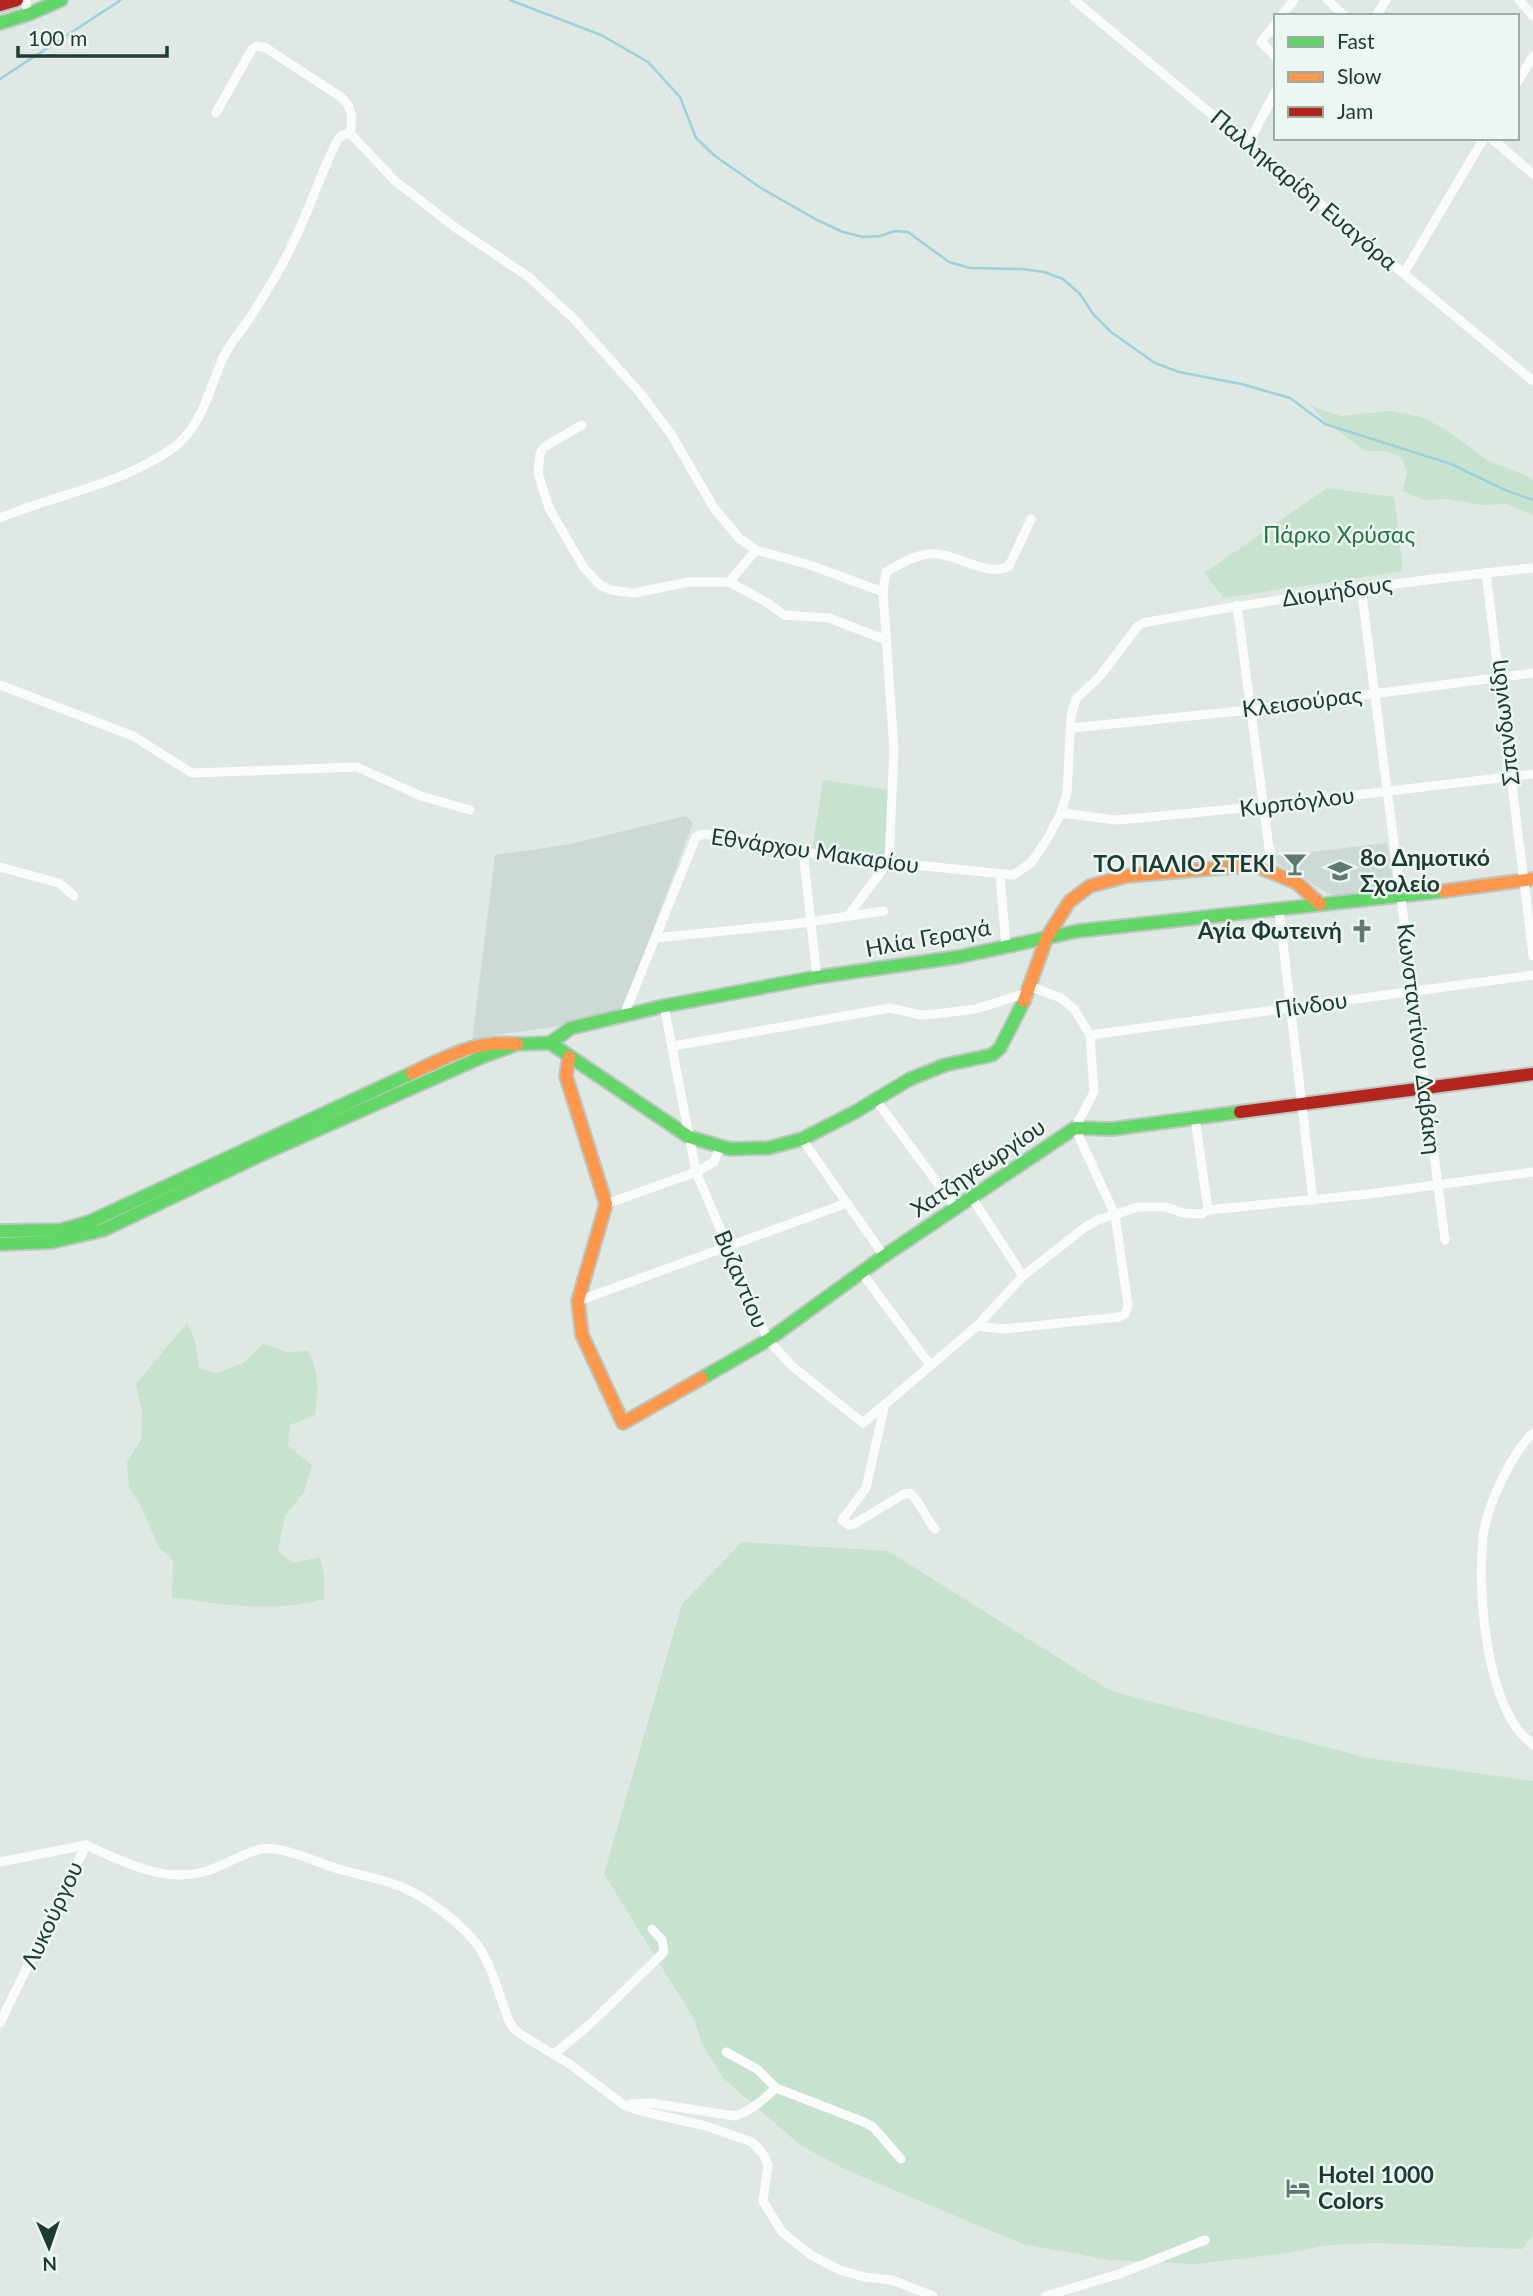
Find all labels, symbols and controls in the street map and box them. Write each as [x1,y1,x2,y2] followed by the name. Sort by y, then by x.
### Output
[18,14,166,58] scale bar
[1274,14,1519,140] legend
[28,25,87,50] text: 100 m
[1337,28,1375,53] text: Fast
[1337,63,1382,88] text: Slow
[1337,98,1373,123] text: Jam
[1206,103,1404,276] street label: Παλληκαρίδη Ευαγόρα
[1263,520,1415,548] park label: Πάρκο Χρύσας
[1280,568,1394,612] street label: Διομήδους
[1481,659,1525,788] street label: Σπανδωνίδη
[1240,680,1364,722] street label: Κλεισούρας
[1238,780,1356,822] street label: Κυρπόγλου
[709,822,921,878] street label: Εθνάρχου Μακαρίου
[1360,843,1490,897] place label: 8ο Δημοτικό Σχολείο
[1093,849,1275,877] place label: ΤΟ ΠΑΛΙΟ ΣΤΕΚΙ
[1281,850,1309,878] bar icon: ΤΟ ΠΑΛΙΟ ΣΤΕΚΙ
[1326,857,1354,885] school or university icon: 8ο Δημοτικό Σχολείο
[863,912,993,962] street label: Ηλία Γεραγά
[1197,916,1342,944] place label: Αγία Φωτεινή
[1348,917,1376,945] church icon: Αγία Φωτεινή
[1392,922,1448,1156] street label: Κωνσταντίνου Δαβάκη
[1273,985,1349,1023] street label: Πίνδου
[905,1112,1050,1223] street label: Χατζηγεωργίου
[709,1225,775,1332] street label: Βυζαντίου
[14,1857,88,1973] street label: Λυκούργου
[1318,2160,1434,2214] place label: Hotel 1000 Colors
[1284,2174,1312,2202] hotel icon: Hotel 1000 Colors
[14,2212,84,2282] north arrow
[42,2253,57,2276] text: N

